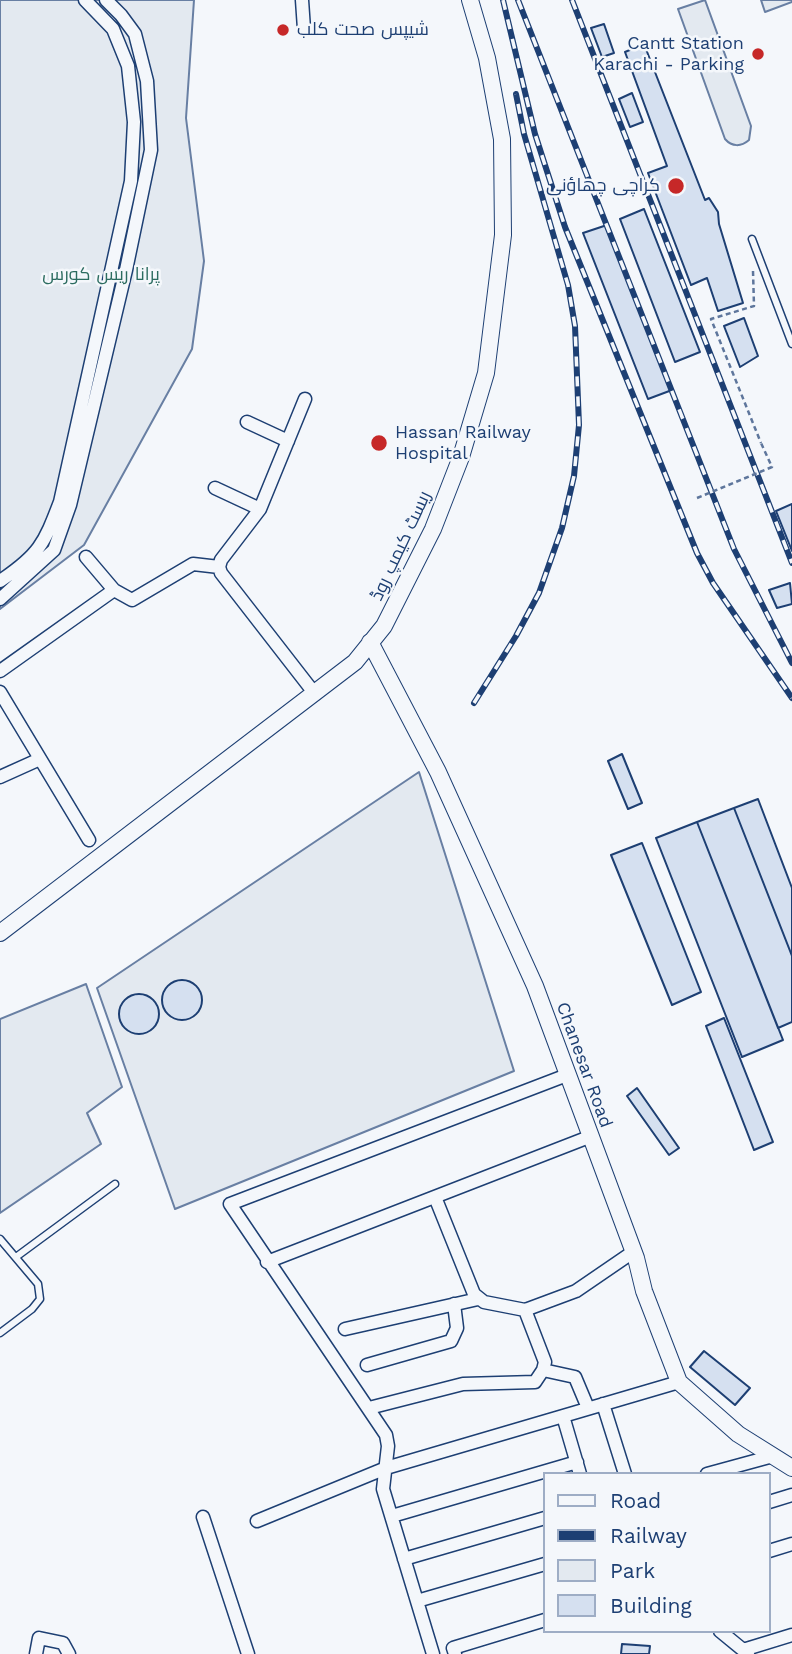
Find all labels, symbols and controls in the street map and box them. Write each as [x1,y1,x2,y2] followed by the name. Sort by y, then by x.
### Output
[297,19,429,41] place label: شیپس صحت کلب
[275,22,291,38] marker: شیپس صحت کلب
[593,33,744,76] place label: Cantt Station Karachi - Parking
[750,46,766,62] marker: Cantt Station Karachi - Parking
[546,175,660,197] place label: کراچی چھاؤنی
[666,176,686,196] marker: کراچی چھاؤنی
[42,264,160,286] park label: پرانا ریس کورس
[395,422,531,464] place label: Hassan Railway Hospital
[369,433,389,453] marker: Hassan Railway Hospital
[366,488,436,604] street label: ریسٹ کیمپ روڈ
[551,999,617,1131] street label: Chanesar Road
[544,1472,771,1633] legend
[610,1488,661,1513] text: Road
[610,1523,687,1548] text: Railway
[610,1558,655,1583] text: Park
[610,1593,692,1618] text: Building

